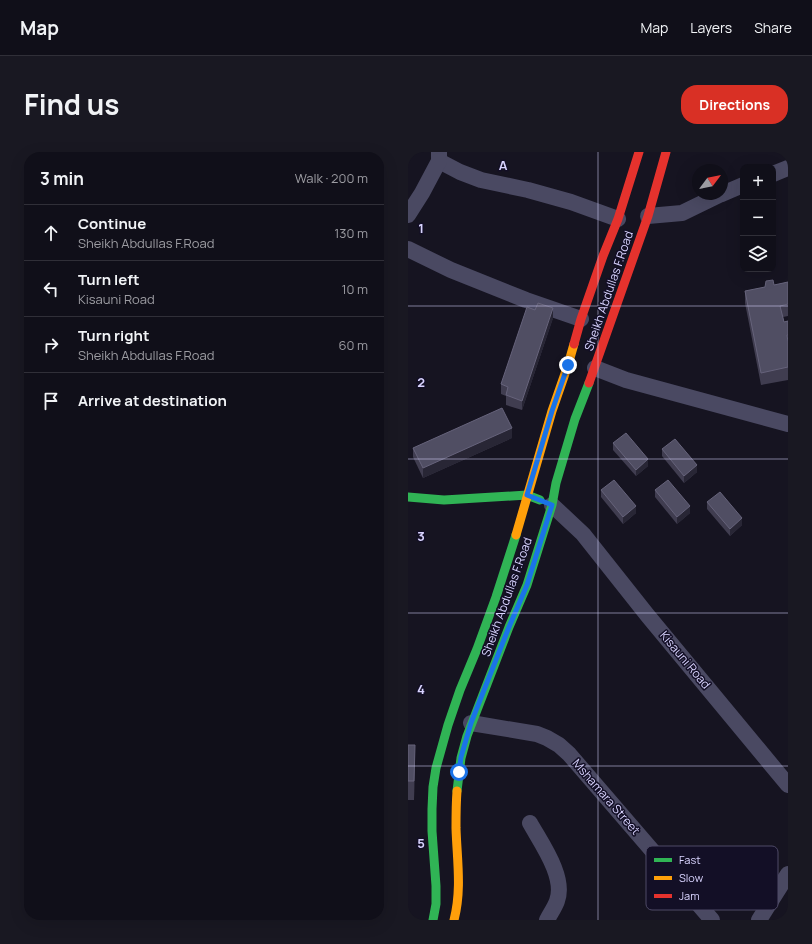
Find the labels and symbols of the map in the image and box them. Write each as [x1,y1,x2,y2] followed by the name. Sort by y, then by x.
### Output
[499,156,508,174] text: A
[692,164,728,200] north arrow
[418,219,424,237] text: 1
[580,229,637,353] street label: Sheikh Abdullas F.Road
[559,356,577,374] route end
[417,373,425,391] text: 2
[417,527,425,545] text: 3
[477,535,536,659] street label: Sheikh Abdullas F.Road
[656,627,715,692] street label: Kisauni Road
[417,680,425,698] text: 4
[569,755,644,838] street label: Mshamara Street
[450,763,468,781] route start
[417,834,425,852] text: 5
[646,846,778,910] legend
[679,852,701,867] text: Fast
[679,870,704,885] text: Slow
[679,888,700,903] text: Jam

